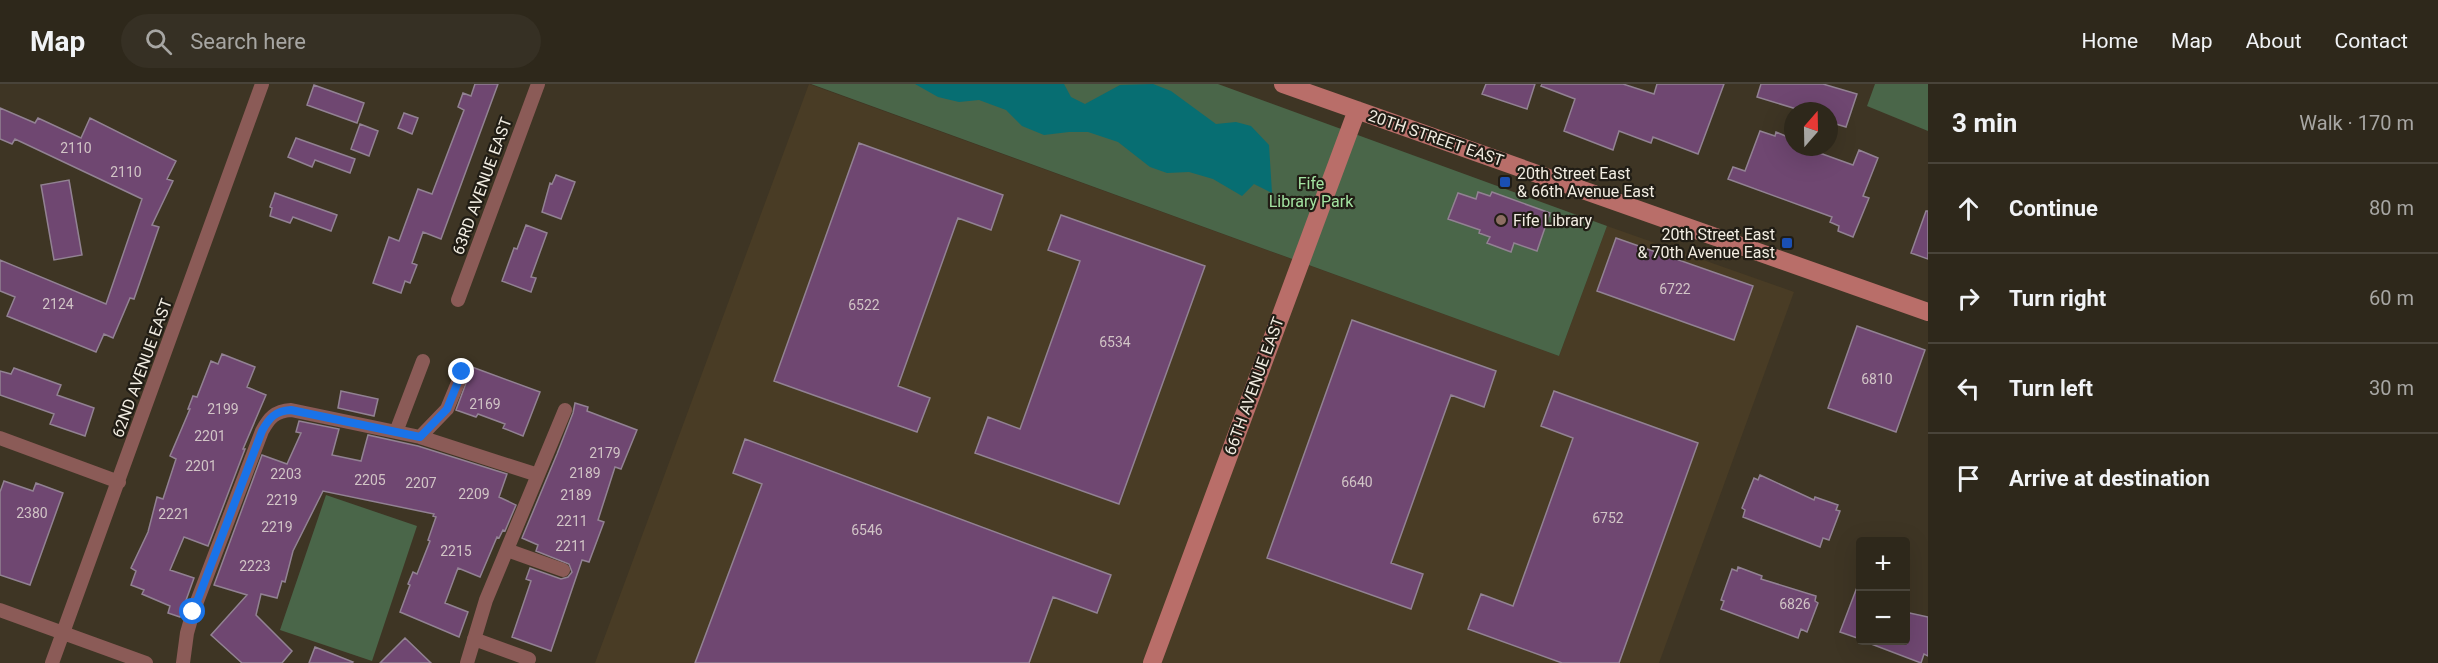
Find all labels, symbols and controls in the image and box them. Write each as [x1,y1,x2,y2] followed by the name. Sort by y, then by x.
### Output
[121,14,541,68] search box
[30,25,85,58] text: Map
[142,25,175,58] icon: search
[190,29,306,54] text: Search here
[2082,29,2138,53] text: Home
[2171,29,2213,53] text: Map
[2246,29,2302,53] text: About
[2335,29,2408,53] text: Contact
[1784,102,1838,156] north arrow
[1366,106,1507,170] street label: 20TH STREET EAST
[1952,108,2017,138] text: 3 min
[2299,111,2414,135] text: Walk · 170 m
[448,114,516,257] street label: 63RD AVENUE EAST
[60,140,92,156] house number: 2110
[110,164,142,180] house number: 2110
[1517,164,1655,201] place label: 20th Street East & 66th Avenue East
[1269,174,1354,211] park label: Fife Library Park
[1498,175,1512,189] marker: 20th Street East & 66th Avenue East
[1952,192,1985,225] icon: ahead
[2009,196,2098,221] text: Continue
[2369,196,2414,220] text: 80 m
[1513,211,1592,230] place label: Fife Library
[1494,213,1508,227] marker: Fife Library
[1638,225,1775,262] place label: 20th Street East & 70th Avenue East
[1780,236,1794,250] marker: 20th Street East & 70th Avenue East
[1659,281,1691,297] house number: 6722
[1952,282,1985,315] icon: right
[2009,286,2106,311] text: Turn right
[2369,286,2414,310] text: 60 m
[42,296,74,312] house number: 2124
[108,296,176,440] street label: 62ND AVENUE EAST
[848,297,880,313] house number: 6522
[1220,314,1288,458] street label: 66TH AVENUE EAST
[1099,334,1131,350] house number: 6534
[448,358,474,384] route end
[1861,371,1893,387] house number: 6810
[1952,372,1985,405] icon: left
[2009,376,2093,401] text: Turn left
[2369,376,2414,400] text: 30 m
[469,396,501,412] house number: 2169
[207,401,239,417] house number: 2199
[194,428,226,444] house number: 2201
[589,445,621,461] house number: 2179
[185,458,217,474] house number: 2201
[1952,462,1985,495] icon: arrive
[569,465,601,481] house number: 2189
[270,466,302,482] house number: 2203
[2009,466,2210,491] text: Arrive at destination
[354,472,386,488] house number: 2205
[1341,474,1373,490] house number: 6640
[405,475,437,491] house number: 2207
[458,486,490,502] house number: 2209
[560,487,592,503] house number: 2189
[266,492,298,508] house number: 2219
[16,505,48,521] house number: 2380
[158,506,190,522] house number: 2221
[1592,510,1624,526] house number: 6752
[556,513,588,529] house number: 2211
[261,519,293,535] house number: 2219
[851,522,883,538] house number: 6546
[1856,537,1910,645] map controls
[1856,537,1910,591] button: +
[555,538,587,554] house number: 2211
[440,543,472,559] house number: 2215
[239,558,271,574] house number: 2223
[1856,591,1910,645] button: −
[1779,596,1811,612] house number: 6826
[179,598,205,624] route start

